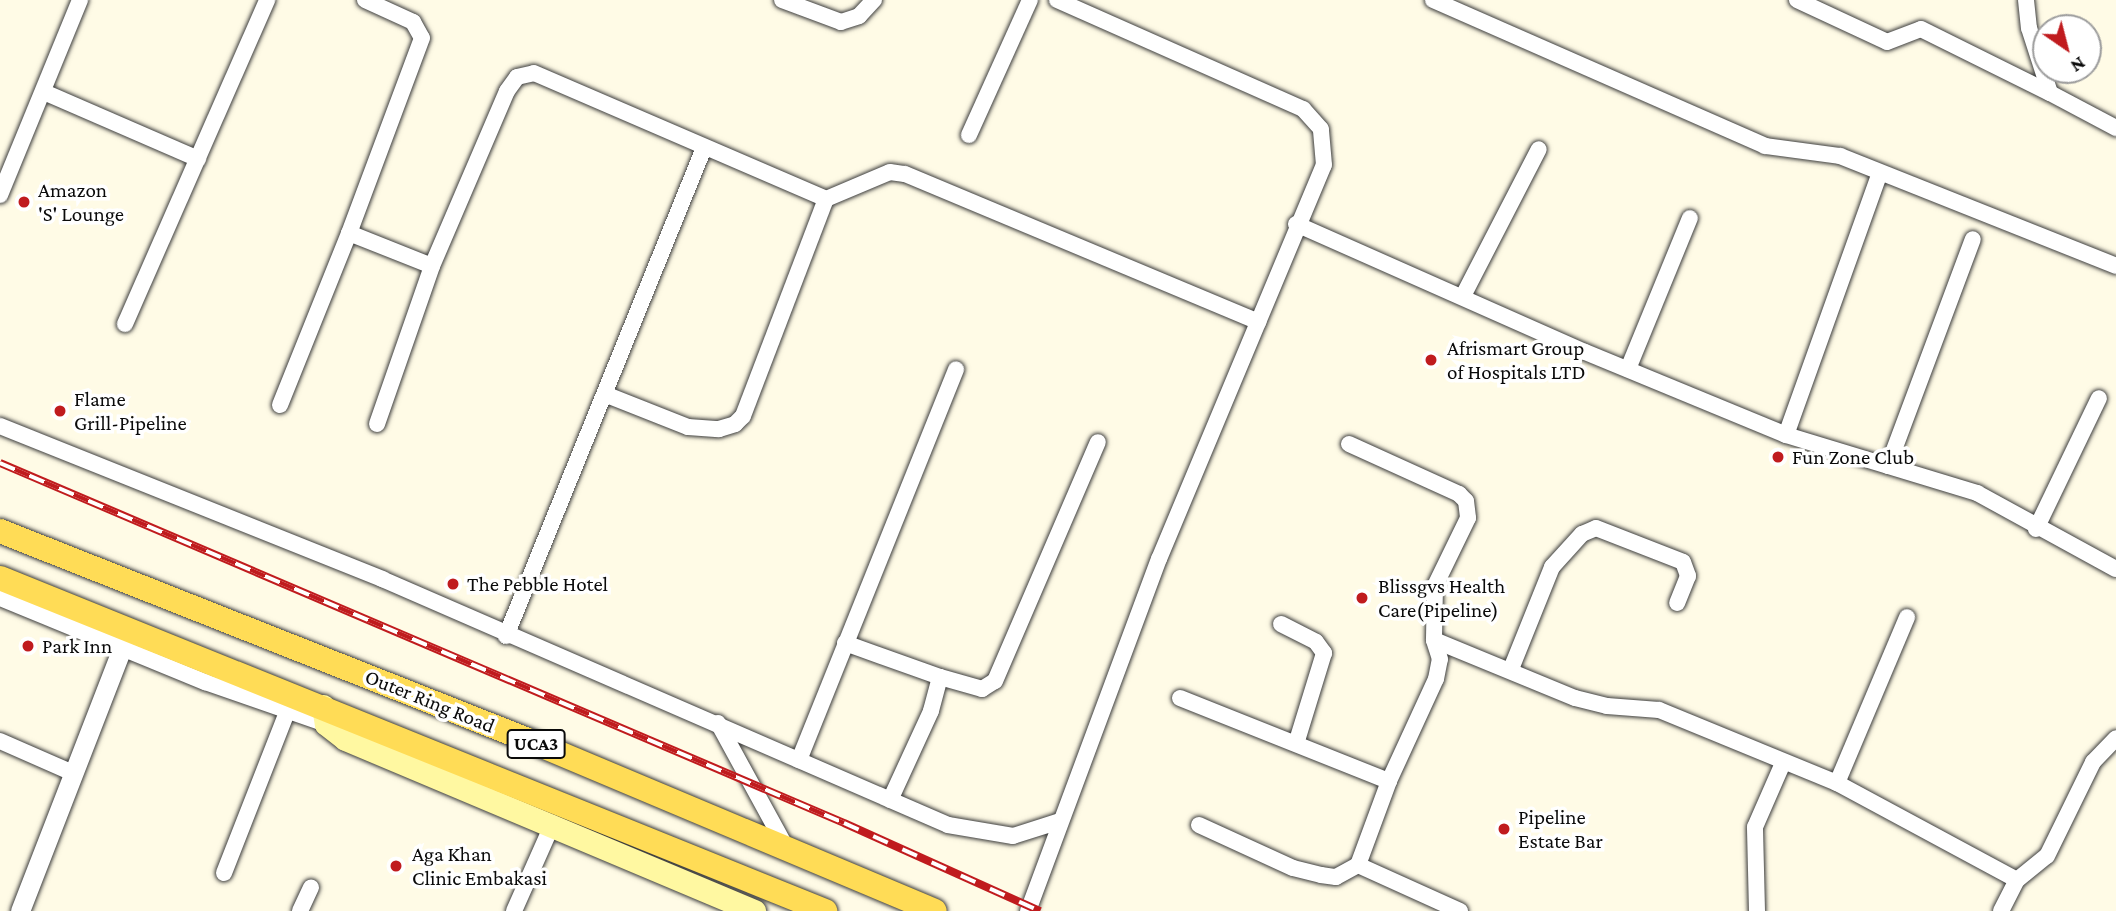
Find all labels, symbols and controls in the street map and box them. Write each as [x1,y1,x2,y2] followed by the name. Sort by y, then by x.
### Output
[2032,14,2102,84] north arrow
[2067,53,2090,77] text: N
[38,177,124,227] place label: Amazon 'S' Lounge
[16,194,32,210] marker: Amazon 'S' Lounge
[1447,335,1585,385] place label: Afrismart Group of Hospitals LTD
[1421,350,1441,370] marker: Afrismart Group of Hospitals LTD
[74,386,187,436] place label: Flame Grill-Pipeline
[52,403,68,419] marker: Flame Grill-Pipeline
[1792,444,1914,470] place label: Fun Zone Club
[1770,449,1786,465] marker: Fun Zone Club
[467,571,608,597] place label: The Pebble Hotel
[1378,573,1505,623] place label: Blissgvs Health Care(Pipeline)
[445,576,461,592] marker: The Pebble Hotel
[1352,588,1372,608] marker: Blissgvs Health Care(Pipeline)
[42,633,112,659] place label: Park Inn
[20,638,36,654] marker: Park Inn
[361,664,499,738] street label: Outer Ring Road
[506,729,566,760] road number: UCA3
[1518,804,1603,854] place label: Pipeline Estate Bar
[1496,821,1512,837] marker: Pipeline Estate Bar
[412,841,547,891] place label: Aga Khan Clinic Embakasi
[386,856,406,876] marker: Aga Khan Clinic Embakasi

